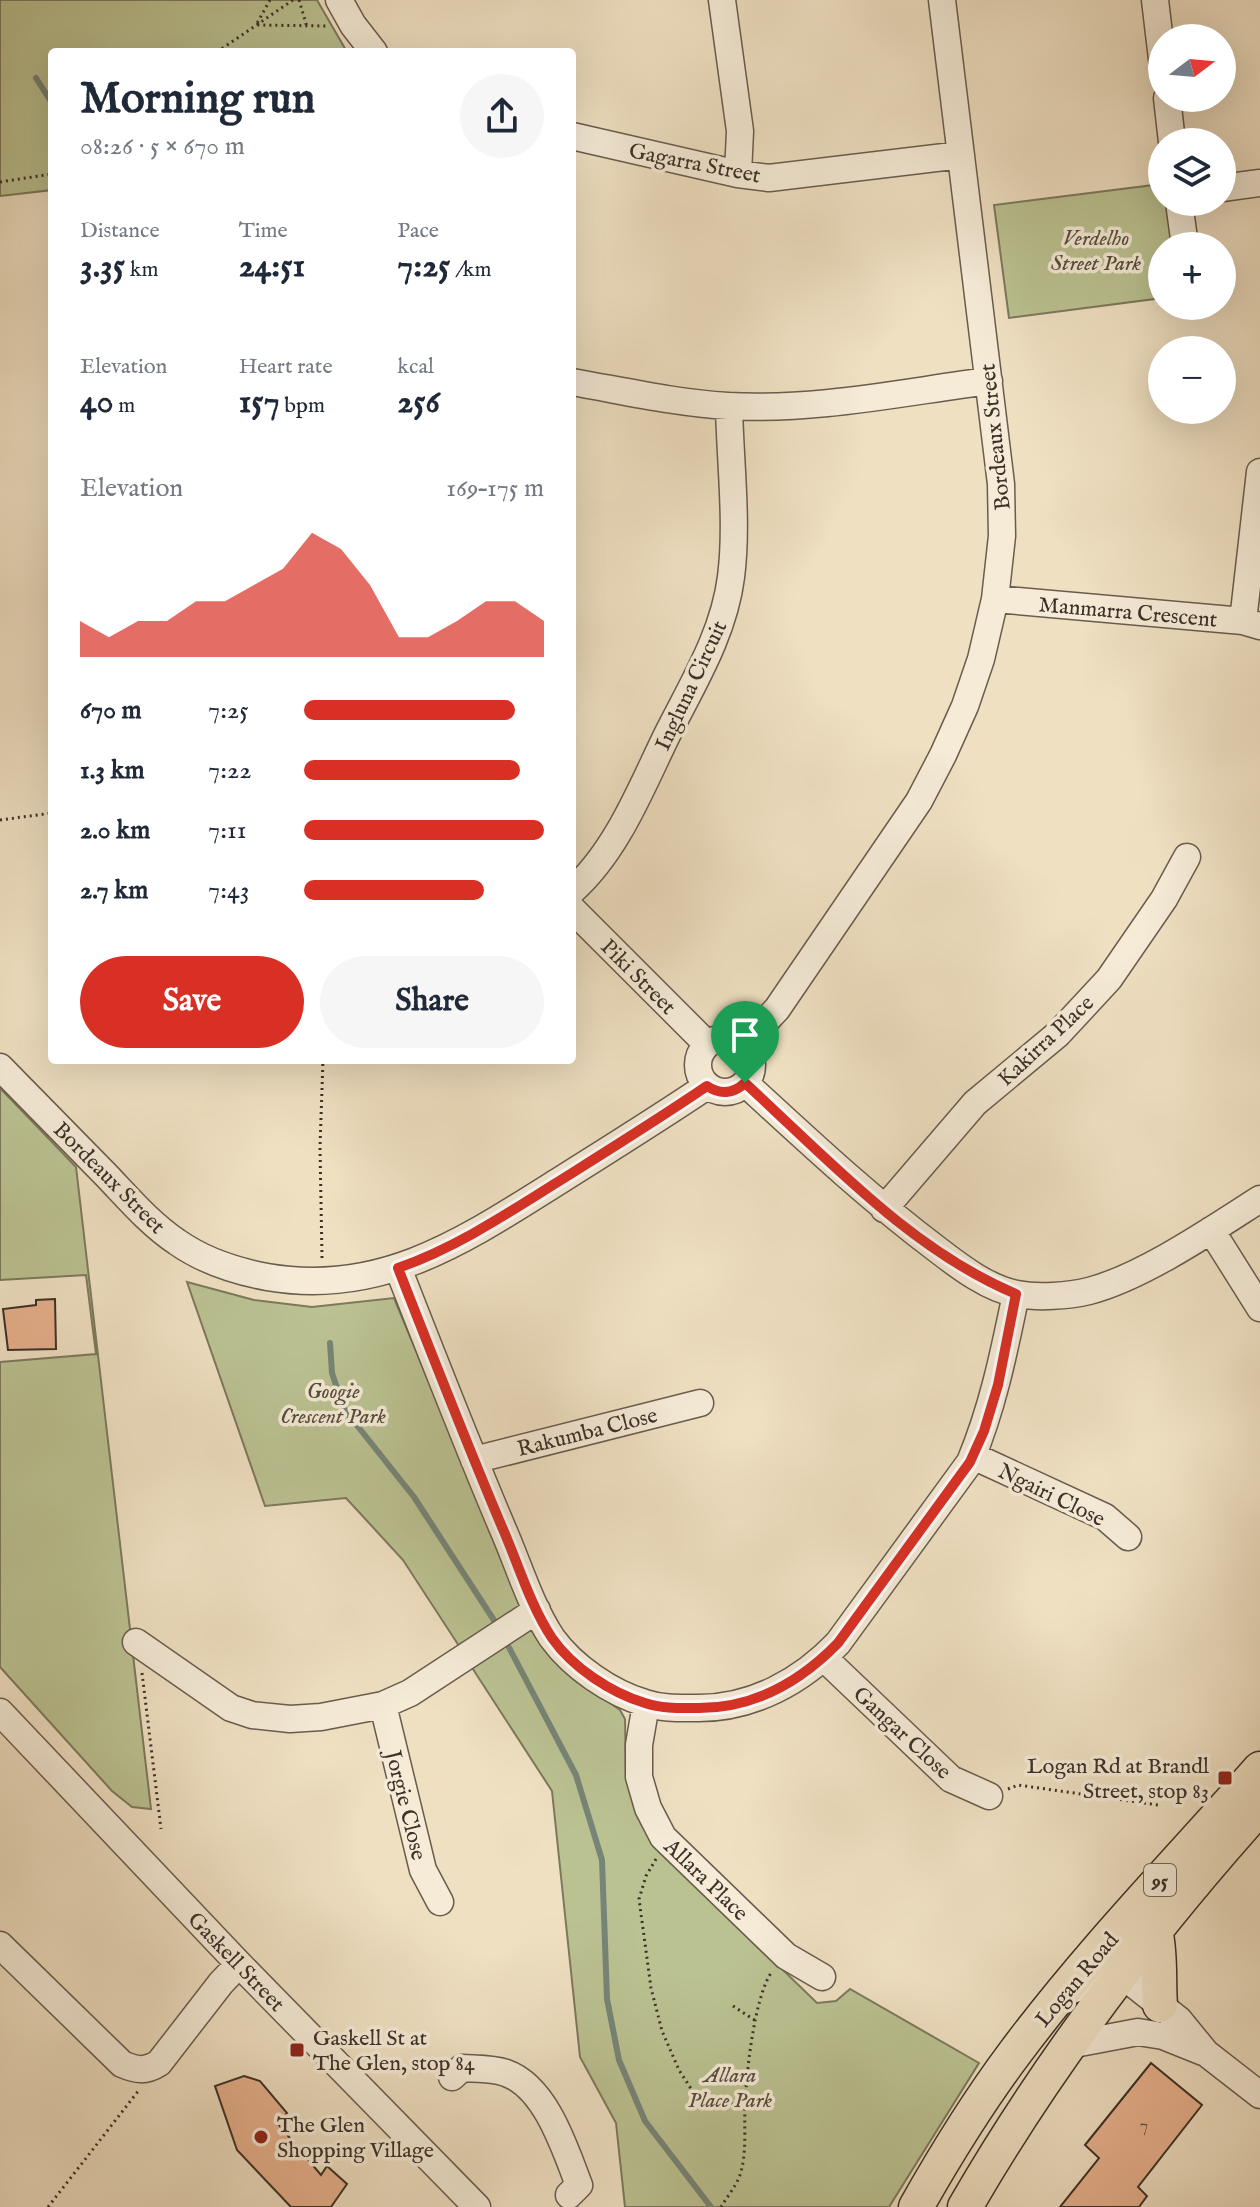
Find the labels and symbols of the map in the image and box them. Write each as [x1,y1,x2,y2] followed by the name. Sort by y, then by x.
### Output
[1148,24,1236,112] north arrow
[626,137,763,191] street label: Gagarra Street
[1051,225,1141,278] park label: Verdelho Street Park
[974,362,1018,512] street label: Bordeaux Street
[1037,591,1219,635] street label: Manmarra Crescent
[649,616,734,755] street label: Ingluna Circuit
[594,934,682,1021] street label: Piki Street
[992,990,1100,1093] street label: Kakirra Place
[711,1001,779,1083] pin
[47,1116,171,1241] street label: Bordeaux Street
[280,1378,386,1431] park label: Googie Crescent Park
[514,1402,661,1464] street label: Rakumba Close
[993,1458,1109,1534] street label: Ngairi Close
[847,1681,957,1786] street label: Gangar Close
[377,1745,432,1863] street label: Jorgie Close
[1027,1753,1209,1806] place label: Logan Rd at Brandl Street, stop 83
[1216,1769,1234,1787] marker: Logan Rd at Brandl Street, stop 83
[657,1833,754,1928] street label: Allara Place
[1144,1864,1176,1896] road number: 95
[181,1907,290,2018] street label: Gaskell Street
[1030,1927,1126,2033] street label: Logan Road
[313,2025,475,2078] place label: Gaskell St at The Glen, stop 84
[288,2041,306,2059] marker: Gaskell St at The Glen, stop 84
[688,2062,772,2115] park label: Allara Place Park
[277,2112,434,2165] place label: The Glen Shopping Village
[1140,2115,1148,2138] house number: 7
[252,2128,270,2146] marker: The Glen Shopping Village

